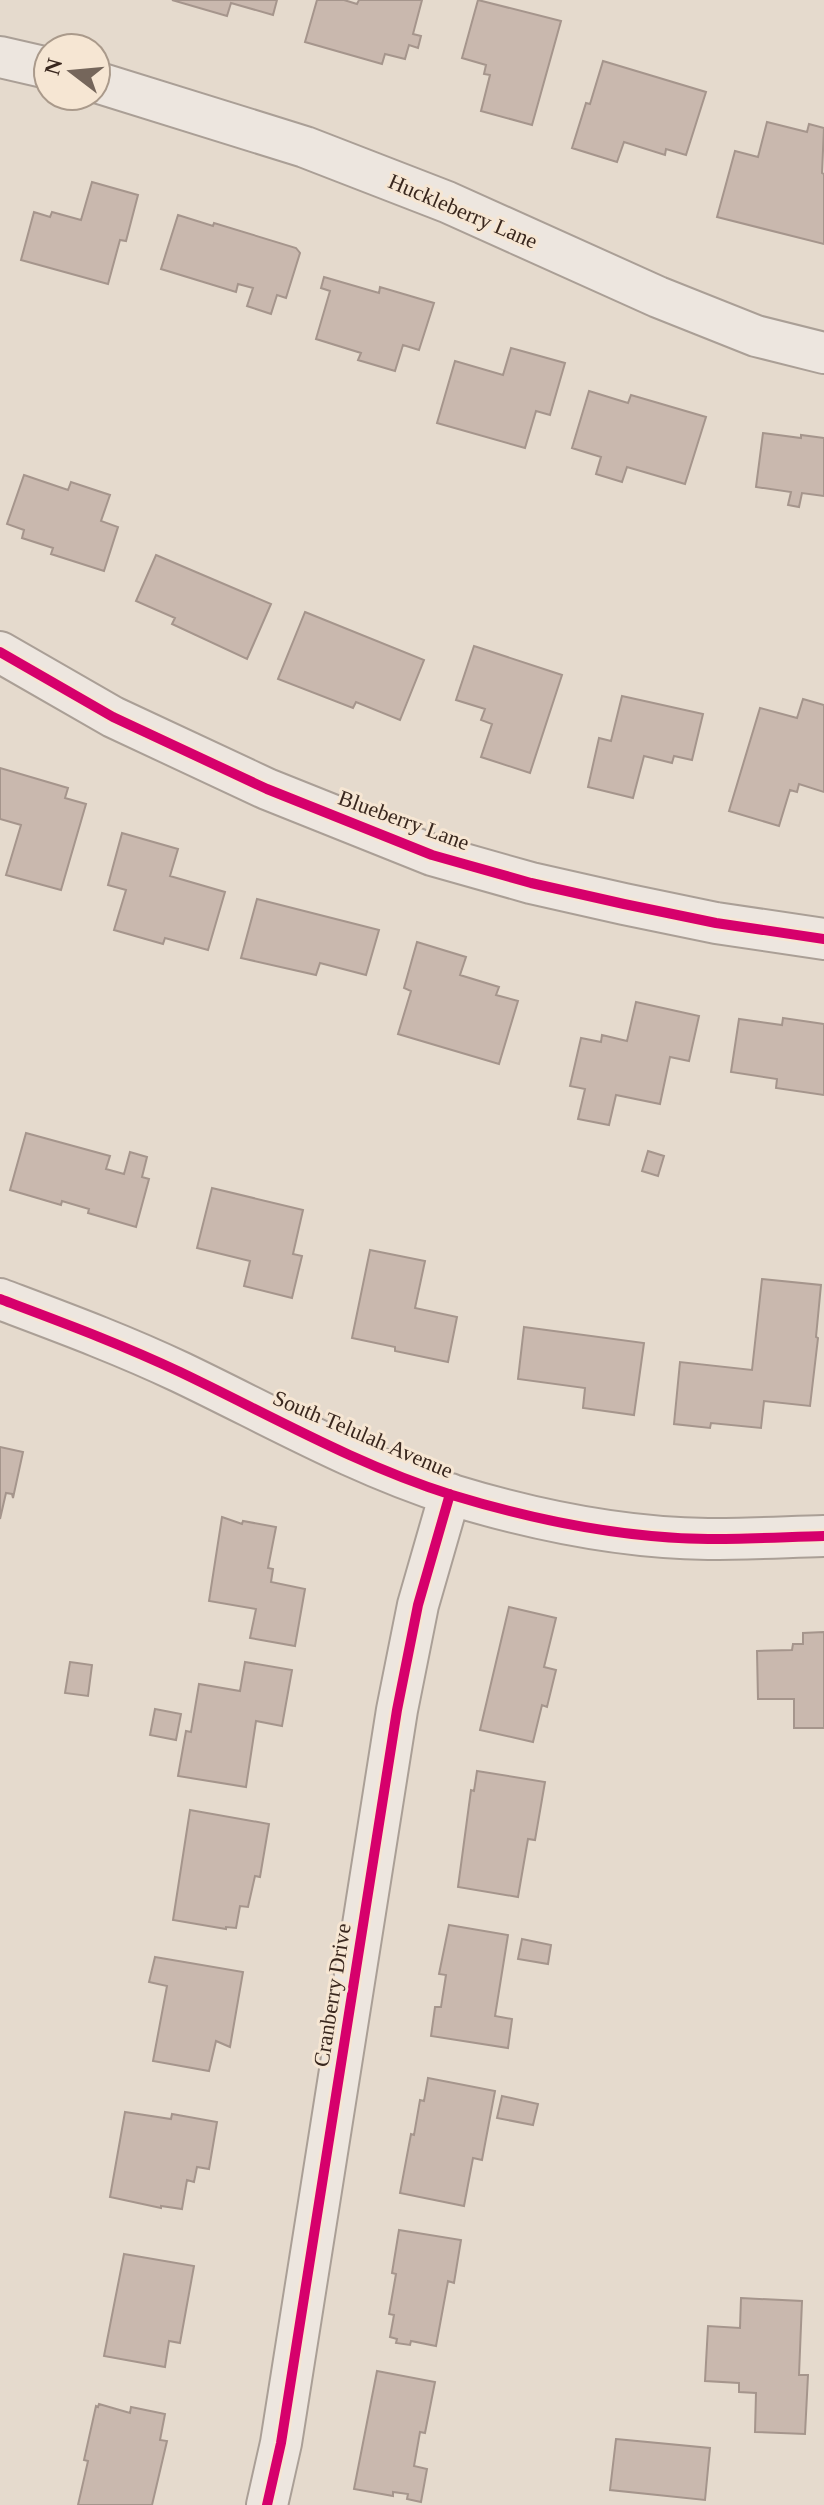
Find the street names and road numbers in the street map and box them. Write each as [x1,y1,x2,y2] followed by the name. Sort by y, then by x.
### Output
[385,168,541,254] street label: Huckleberry Lane
[335,785,473,855] street label: Blueberry Lane
[269,1385,457,1483] street label: South Telulah Avenue
[308,1922,356,2068] street label: Cranberry Drive

